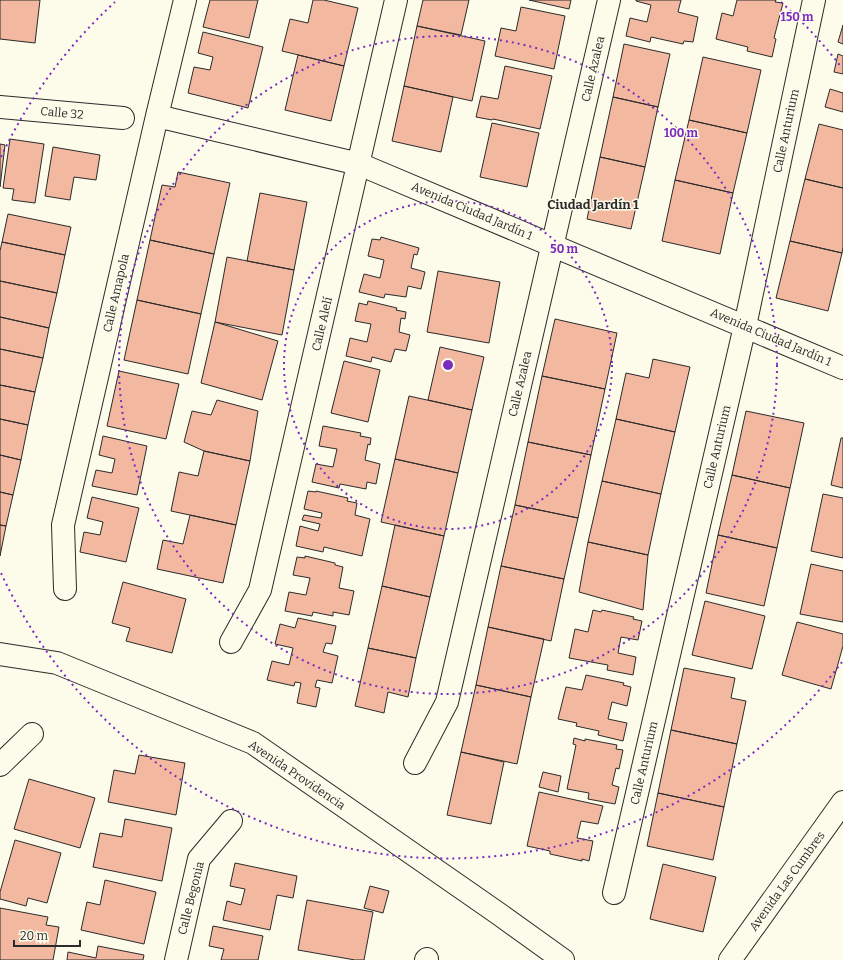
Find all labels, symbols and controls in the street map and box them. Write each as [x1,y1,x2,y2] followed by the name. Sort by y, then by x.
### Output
[781,10,814,24] text: 150 m
[579,34,607,103] street label: Calle Azalea
[770,87,802,174] street label: Calle Anturium
[40,104,84,122] street label: Calle 32
[664,126,699,140] text: 100 m
[409,179,535,243] street label: Avenida Ciudad Jardín 1
[547,197,639,212] district label: Ciudad Jardín 1
[550,242,578,256] text: 50 m
[100,252,132,334] street label: Calle Amapola
[309,295,335,353] street label: Calle Alelí
[708,305,834,369] street label: Avenida Ciudad Jardín 1
[506,349,534,418] street label: Calle Azalea
[441,358,455,372] centre of rings
[701,403,734,490] street label: Calle Anturium
[628,719,661,806] street label: Calle Anturium
[246,737,348,813] street label: Avenida Providencia
[746,828,828,933] street label: Avenida Las Cumbres
[175,859,207,936] street label: Calle Begonia
[14,922,80,948] scale bar
[20,929,49,943] text: 20 m

